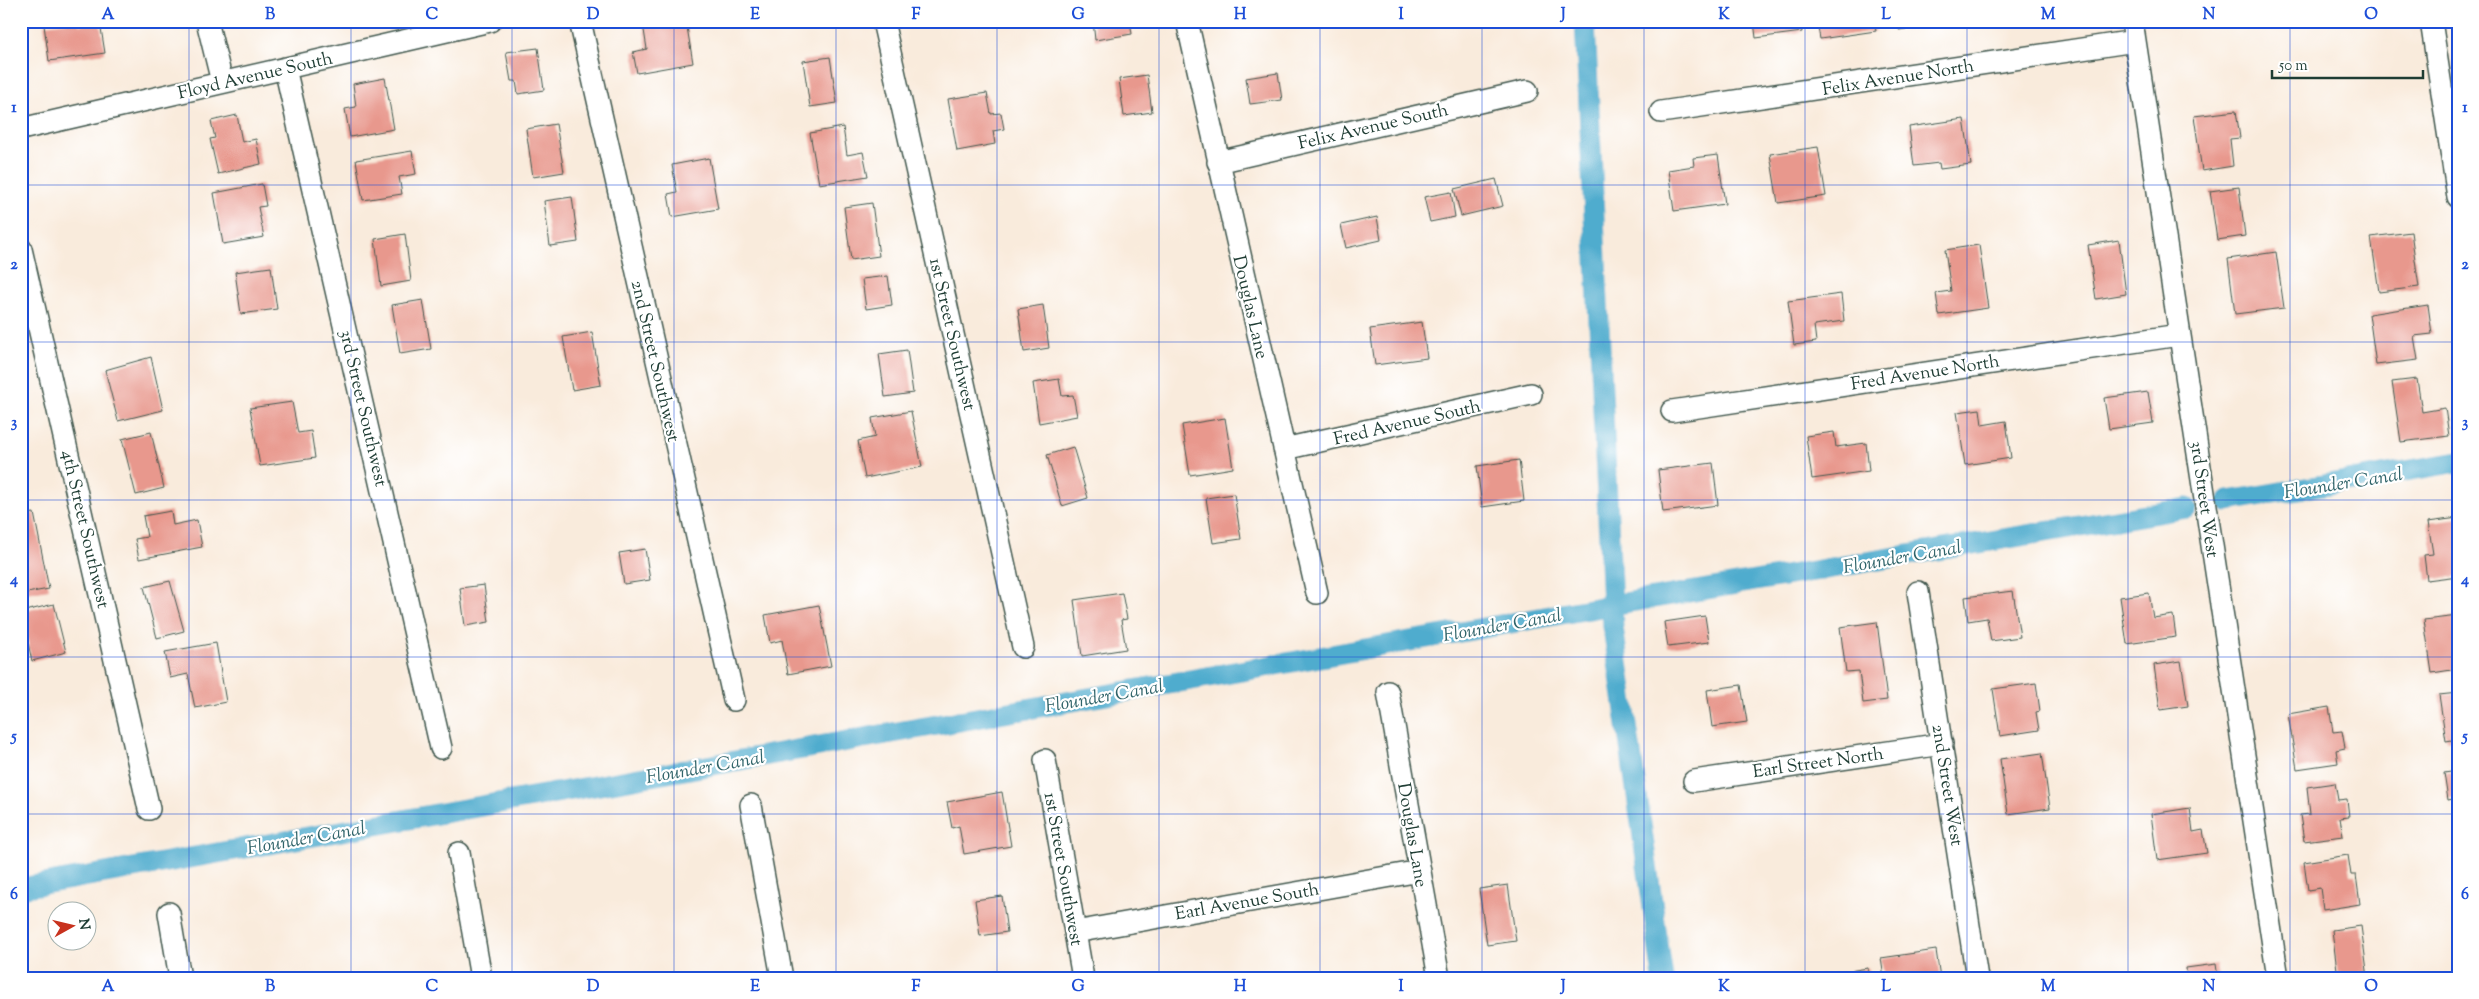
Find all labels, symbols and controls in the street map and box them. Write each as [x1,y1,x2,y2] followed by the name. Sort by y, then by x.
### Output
[102,4,115,27] text: A
[265,4,275,27] text: B
[426,4,439,27] text: C
[587,4,600,27] text: D
[750,4,760,27] text: E
[912,4,921,27] text: F
[1071,4,1085,27] text: G
[1234,4,1247,27] text: H
[1398,4,1404,27] text: I
[1559,4,1566,27] text: J
[1718,4,1730,27] text: K
[1881,4,1891,27] text: L
[2041,4,2056,27] text: M
[2203,4,2216,27] text: N
[2364,4,2378,27] text: O
[175,46,336,107] street label: Floyd Avenue South
[2272,48,2423,80] scale bar
[1821,54,1976,104] street label: Felix Avenue North
[2278,56,2308,77] text: 50 m
[11,97,17,120] text: 1
[2462,97,2468,120] text: 1
[1296,98,1452,158] street label: Felix Avenue South
[1225,253,1274,362] street label: Douglas Lane
[10,254,18,277] text: 2
[2461,254,2469,277] text: 2
[921,256,981,413] street label: 1st Street Southwest
[623,278,685,445] street label: 2nd Street Southwest
[331,327,393,489] street label: 3rd Street Southwest
[1849,349,2002,399] street label: Fred Avenue North
[1331,394,1484,454] street label: Fred Avenue South
[11,412,18,435] text: 3
[2462,412,2469,435] text: 3
[2182,439,2224,560] street label: 3rd Street West
[53,448,115,611] street label: 4th Street Southwest
[2282,462,2405,507] water label: Flounder Canal
[1841,535,1964,582] water label: Flounder Canal
[9,569,18,592] text: 4
[2460,569,2469,592] text: 4
[1441,603,1564,650] water label: Flounder Canal
[1043,674,1166,721] water label: Flounder Canal
[1924,723,1968,848] street label: 2nd Street West
[9,726,17,749] text: 5
[2460,726,2468,749] text: 5
[1751,742,1886,786] street label: Earl Street North
[644,745,767,792] water label: Flounder Canal
[1389,781,1433,890] street label: Douglas Lane
[1036,790,1088,948] street label: 1st Street Southwest
[245,816,368,863] water label: Flounder Canal
[1173,877,1322,928] street label: Earl Avenue South
[10,884,18,907] text: 6
[2461,884,2469,907] text: 6
[48,902,98,952] north arrow
[72,918,94,931] text: N
[102,976,115,999] text: A
[265,976,275,999] text: B
[426,976,439,999] text: C
[587,976,600,999] text: D
[750,976,760,999] text: E
[912,976,921,999] text: F
[1071,976,1085,999] text: G
[1234,976,1247,999] text: H
[1398,976,1404,999] text: I
[1559,976,1566,999] text: J
[1718,976,1730,999] text: K
[1881,976,1891,999] text: L
[2041,976,2056,999] text: M
[2203,976,2216,999] text: N
[2364,976,2378,999] text: O

